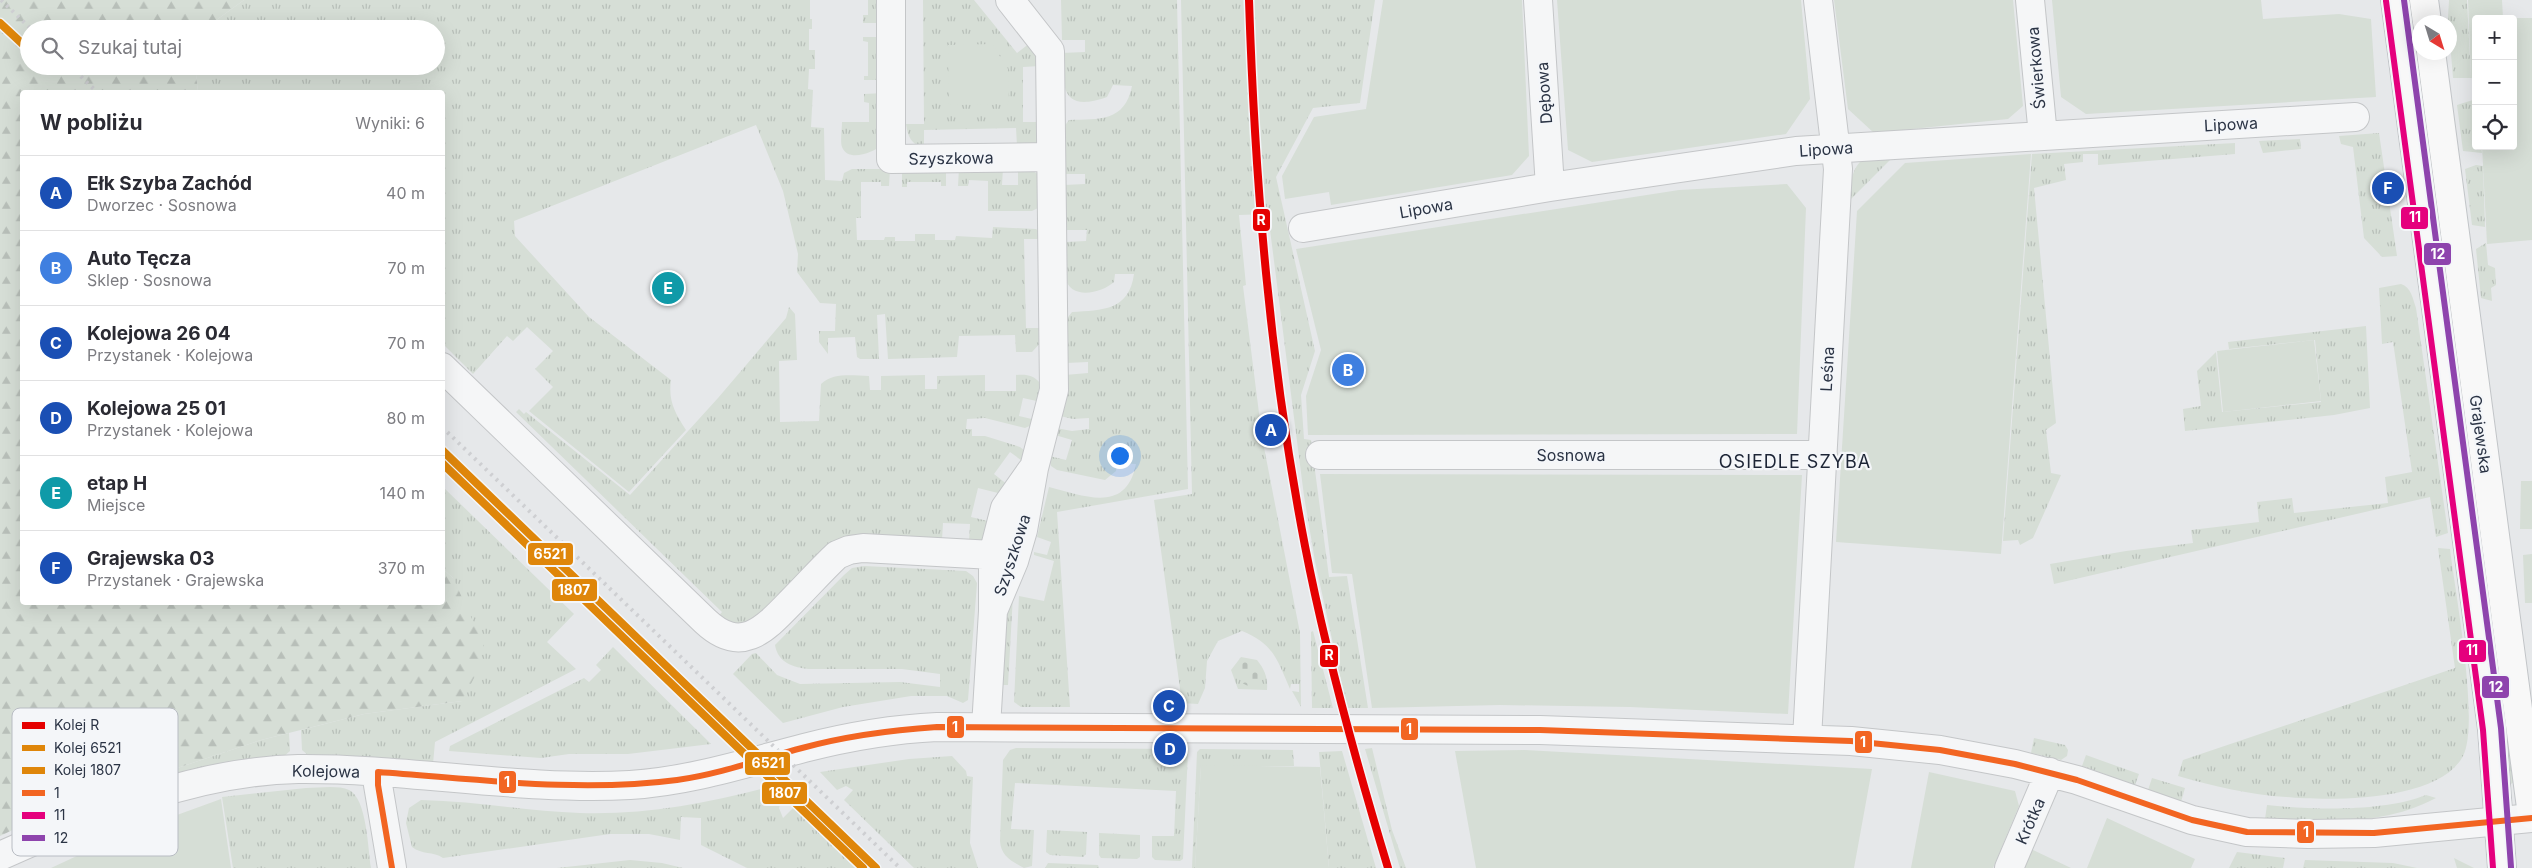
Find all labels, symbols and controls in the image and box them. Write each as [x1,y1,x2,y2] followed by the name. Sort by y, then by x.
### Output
[2412,15,2457,60] north arrow
[2472,15,2517,150] map controls
[2472,15,2517,60] button: +
[20,20,445,75] search box
[2022,26,2050,110] street label: Świerkowa
[38,34,66,62] icon: search
[78,36,182,59] text: Szukaj tutaj
[2472,60,2517,105] button: −
[1532,61,1556,125] street label: Dębowa
[2472,105,2517,150] button: locate
[40,110,143,135] text: W pobliżu
[355,113,425,133] text: Wyniki: 6
[2203,113,2259,135] street label: Lipowa
[1798,137,1854,161] street label: Lipowa
[908,147,994,169] street label: Szyszkowa
[2372,169,2404,207] pin: F
[87,172,252,195] text: Ełk Szyba Zachód
[50,183,62,203] text: A
[386,183,425,203] text: 40 m
[1398,193,1454,223] street label: Lipowa
[87,195,237,215] text: Dworzec · Sosnowa
[2400,206,2429,230] line badge: 11
[1252,208,1271,232] line badge: R
[2409,208,2421,225] text: 11
[1256,211,1266,228] text: R
[2423,242,2452,266] line badge: 12
[2431,245,2446,262] text: 12
[87,247,191,270] text: Auto Tęcza
[51,258,61,278] text: B
[388,258,425,278] text: 70 m
[652,269,684,307] pin: E
[87,270,212,290] text: Sklep · Sosnowa
[87,322,231,345] text: Kolejowa 26 04
[50,333,62,353] text: C
[388,333,425,353] text: 70 m
[87,345,253,365] text: Przystanek · Kolejowa
[1816,346,1838,392] street label: Leśna
[1332,351,1364,389] pin: B
[2466,393,2496,475] street label: Grajewska
[87,397,226,420] text: Kolejowa 25 01
[50,408,62,428] text: D
[386,408,425,428] text: 80 m
[1255,411,1287,449] pin: A
[87,420,253,440] text: Przystanek · Kolejowa
[1107,443,1133,469] your location
[1536,445,1606,465] street label: Sosnowa
[1719,451,1871,472] district label: OSIEDLE SZYBA
[87,472,147,495] text: etap H
[51,483,61,503] text: E
[380,483,425,503] text: 140 m
[87,495,145,515] text: Miejsce
[989,511,1035,599] street label: Szyszkowa
[527,542,574,566] line badge: 6521
[534,545,566,562] text: 6521
[87,547,214,570] text: Grajewska 03
[51,558,61,578] text: F
[378,558,425,578] text: 370 m
[87,570,264,590] text: Przystanek · Grajewska
[551,578,598,602] line badge: 1807
[558,581,590,598] text: 1807
[2458,639,2487,663] line badge: 11
[2466,641,2478,658] text: 11
[1319,644,1339,668] line badge: R
[1324,646,1334,663] text: R
[2481,675,2510,699] line badge: 12
[2489,678,2504,695] text: 12
[1153,687,1185,725] pin: C
[12,708,178,856] legend
[946,715,965,739] line badge: 1
[54,716,99,733] text: Kolej R
[1400,717,1419,741] line badge: 1
[952,718,958,735] text: 1
[1406,720,1412,737] text: 1
[1154,730,1186,768] pin: D
[1854,730,1873,754] line badge: 1
[1860,733,1866,750] text: 1
[54,739,122,756] text: Kolej 6521
[744,751,791,776] line badge: 6521
[752,754,784,771] text: 6521
[292,760,360,782] street label: Kolejowa
[54,761,121,778] text: Kolej 1807
[498,770,517,794] line badge: 1
[504,773,510,790] text: 1
[761,781,808,805] line badge: 1807
[54,784,60,801] text: 1
[769,784,801,801] text: 1807
[2011,795,2049,847] street label: Krótka
[54,806,65,823] text: 11
[2296,820,2315,844] line badge: 1
[2303,823,2309,840] text: 1
[54,829,68,846] text: 12

